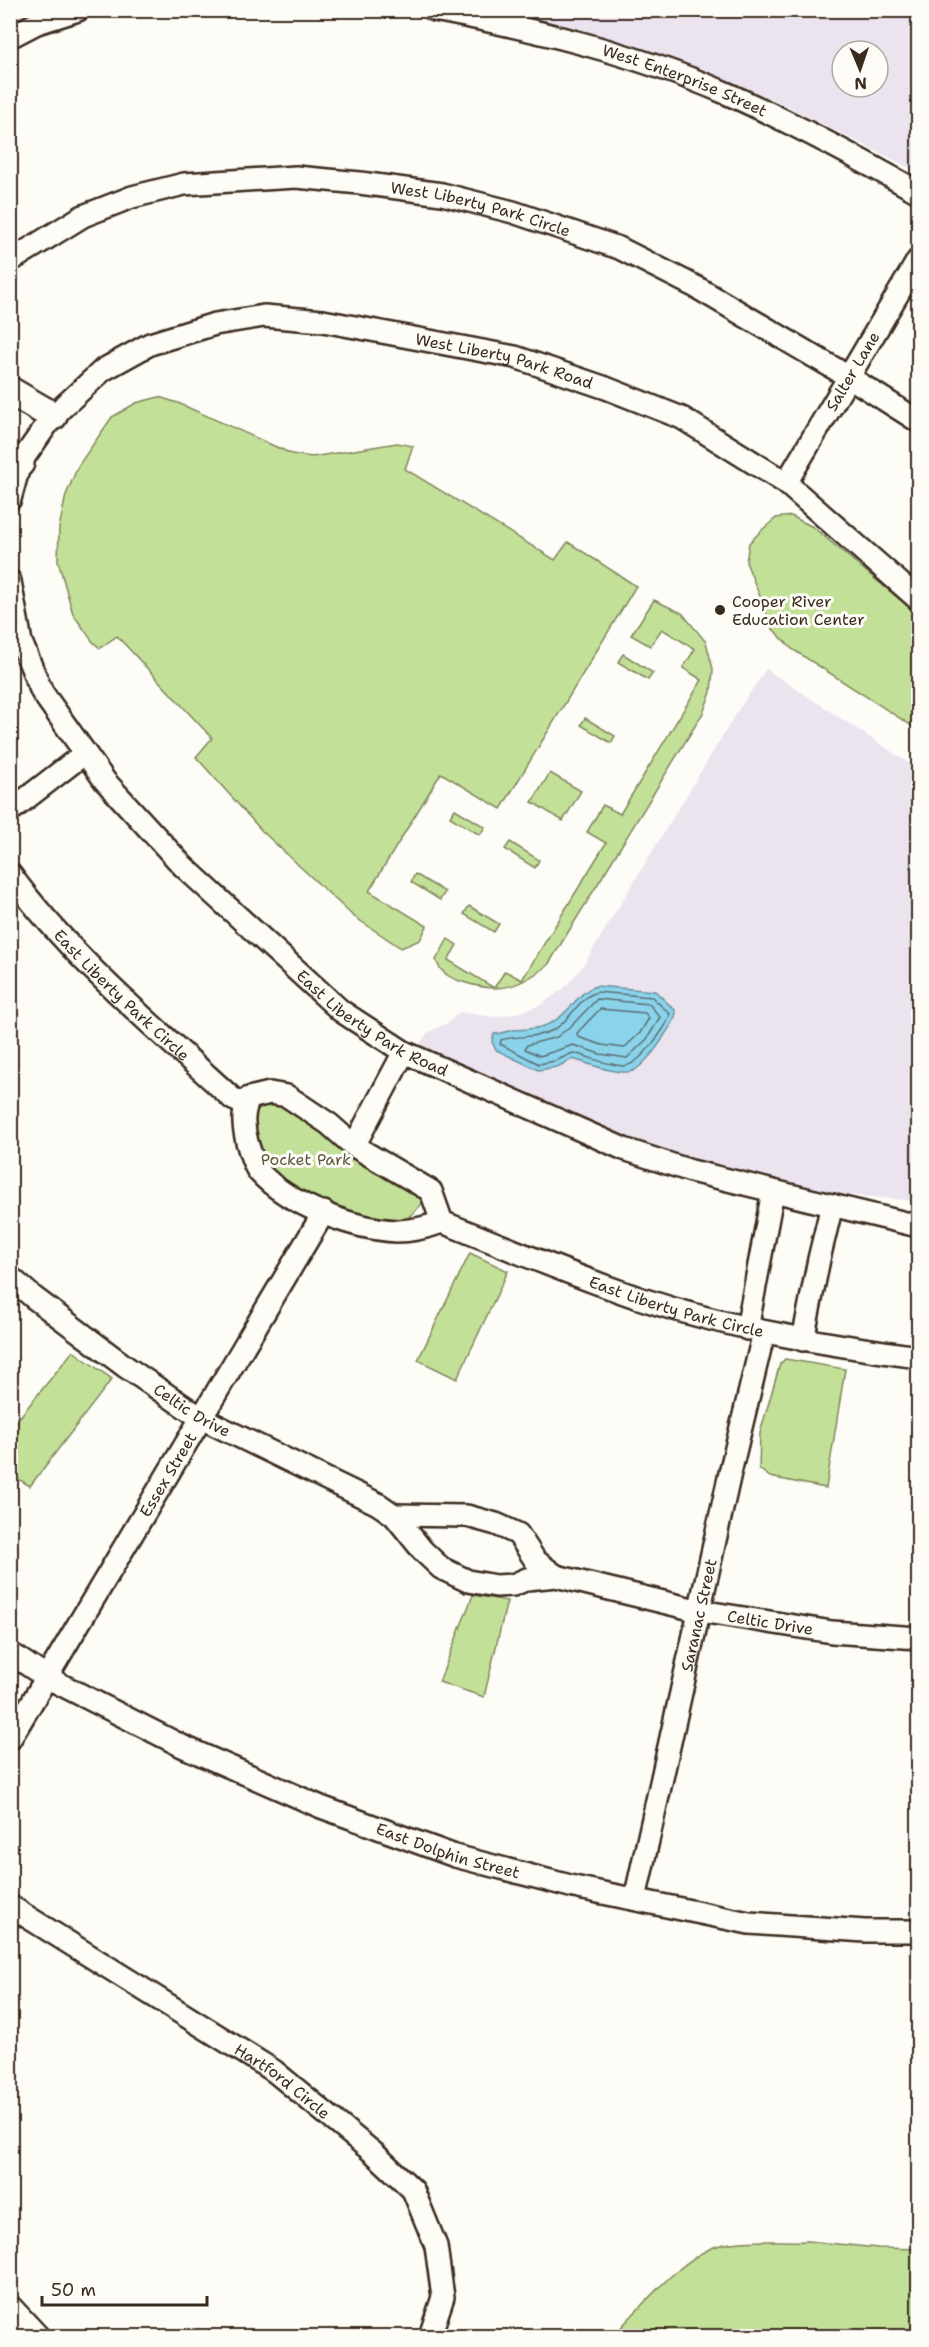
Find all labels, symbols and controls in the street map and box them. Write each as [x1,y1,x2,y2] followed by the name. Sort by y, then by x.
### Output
[830,39,890,99] north arrow
[600,40,770,122] street label: West Enterprise Street
[854,73,867,94] text: N
[389,177,573,242] street label: West Liberty Park Circle
[821,328,884,415] street label: Salter Lane
[414,329,596,394] street label: West Liberty Park Road
[732,591,865,630] place label: Cooper River Education Center
[713,603,727,617] marker: Cooper River Education Center
[49,925,194,1066] street label: East Liberty Park Circle
[292,965,451,1081] street label: East Liberty Park Road
[261,1149,351,1170] park label: Pocket Park
[586,1271,766,1342] street label: East Liberty Park Circle
[149,1379,234,1442] street label: Celtic Drive
[135,1429,201,1521] street label: Essex Street
[676,1557,722,1674] street label: Saranac Street
[726,1605,815,1640] street label: Celtic Drive
[373,1818,522,1883] street label: East Dolphin Street
[230,2039,334,2124] street label: Hartford Circle
[42,2269,207,2307] scale bar
[51,2278,96,2302] text: 50 m

